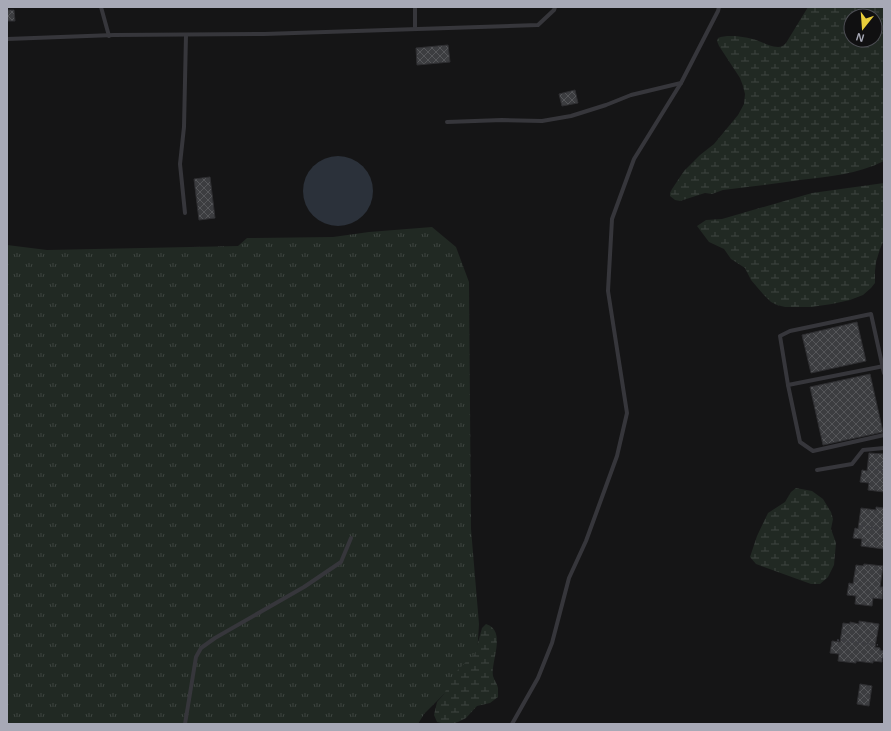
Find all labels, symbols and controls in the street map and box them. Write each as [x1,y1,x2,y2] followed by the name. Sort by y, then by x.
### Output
[843,8,883,48] north arrow
[854,31,866,44] text: N

